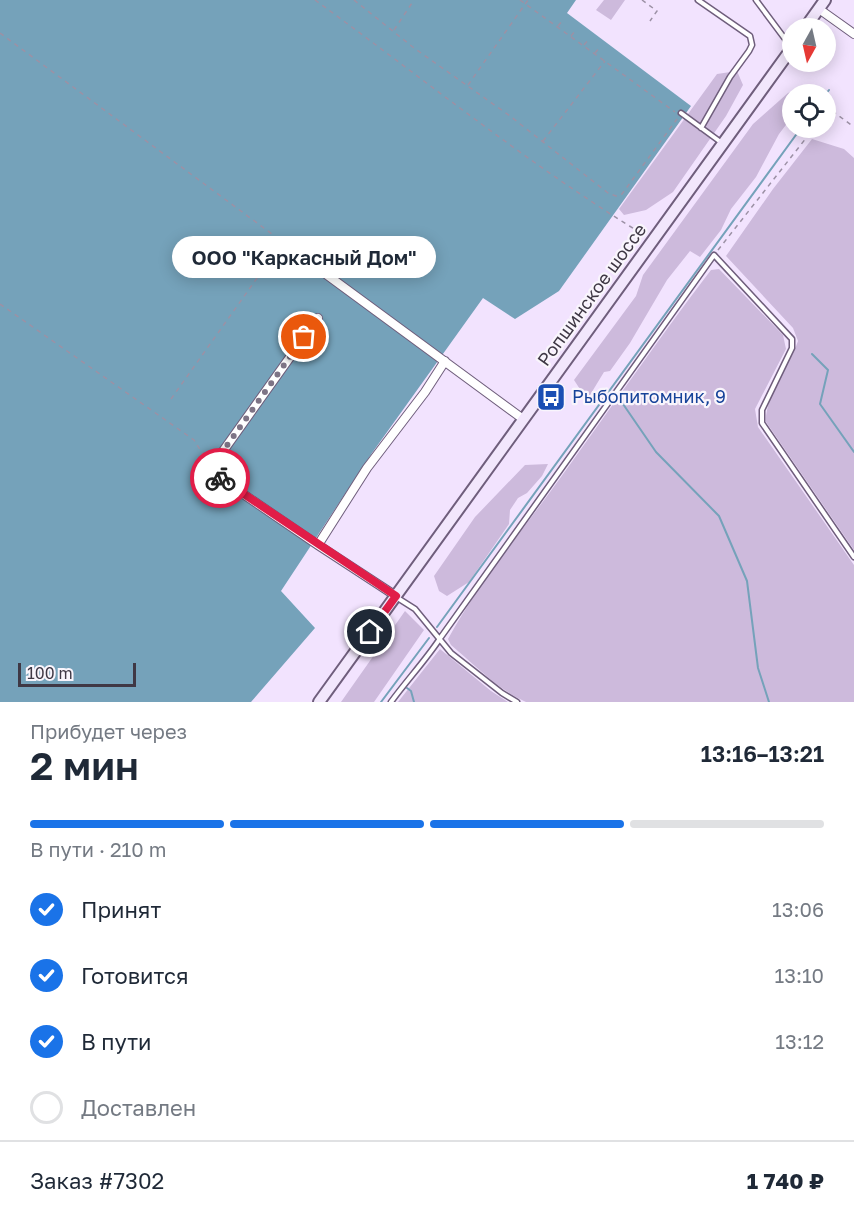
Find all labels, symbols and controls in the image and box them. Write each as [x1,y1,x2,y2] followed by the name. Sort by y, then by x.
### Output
[782,18,836,72] north arrow
[782,18,836,138] map controls
[782,84,836,138] button: locate
[532,219,650,370] street label: Ропшинское шоссе
[172,235,436,277] callout: ООО "Каркасный Дом"
[191,245,417,269] text: ООО "Каркасный Дом"
[278,311,329,362] pin
[287,320,320,353] icon: bag
[535,381,567,413] bus stop icon: Рыбопитомник, 9
[572,385,726,407] place label: Рыбопитомник, 9
[190,448,250,508] courier
[204,462,237,495] icon: bike
[344,606,395,657] pin
[353,615,386,648] icon: home
[18,660,136,688] scale bar
[27,663,73,683] text: 100 m
[30,719,187,743] text: Прибудет через
[701,740,824,767] text: 13:16–13:21
[30,742,139,789] text: 2 мин
[30,837,166,861] text: В пути · 210 m
[30,893,63,926] icon: check
[81,896,161,923] text: Принят
[772,897,824,921] text: 13:06
[30,959,63,992] icon: check
[81,962,189,989] text: Готовится
[775,963,824,987] text: 13:10
[30,1025,63,1058] icon: check
[81,1028,151,1055] text: В пути
[775,1029,824,1053] text: 13:12
[81,1094,196,1121] text: Доставлен
[30,1167,164,1194] text: Заказ #7302
[747,1167,824,1194] text: 1 740 ₽

